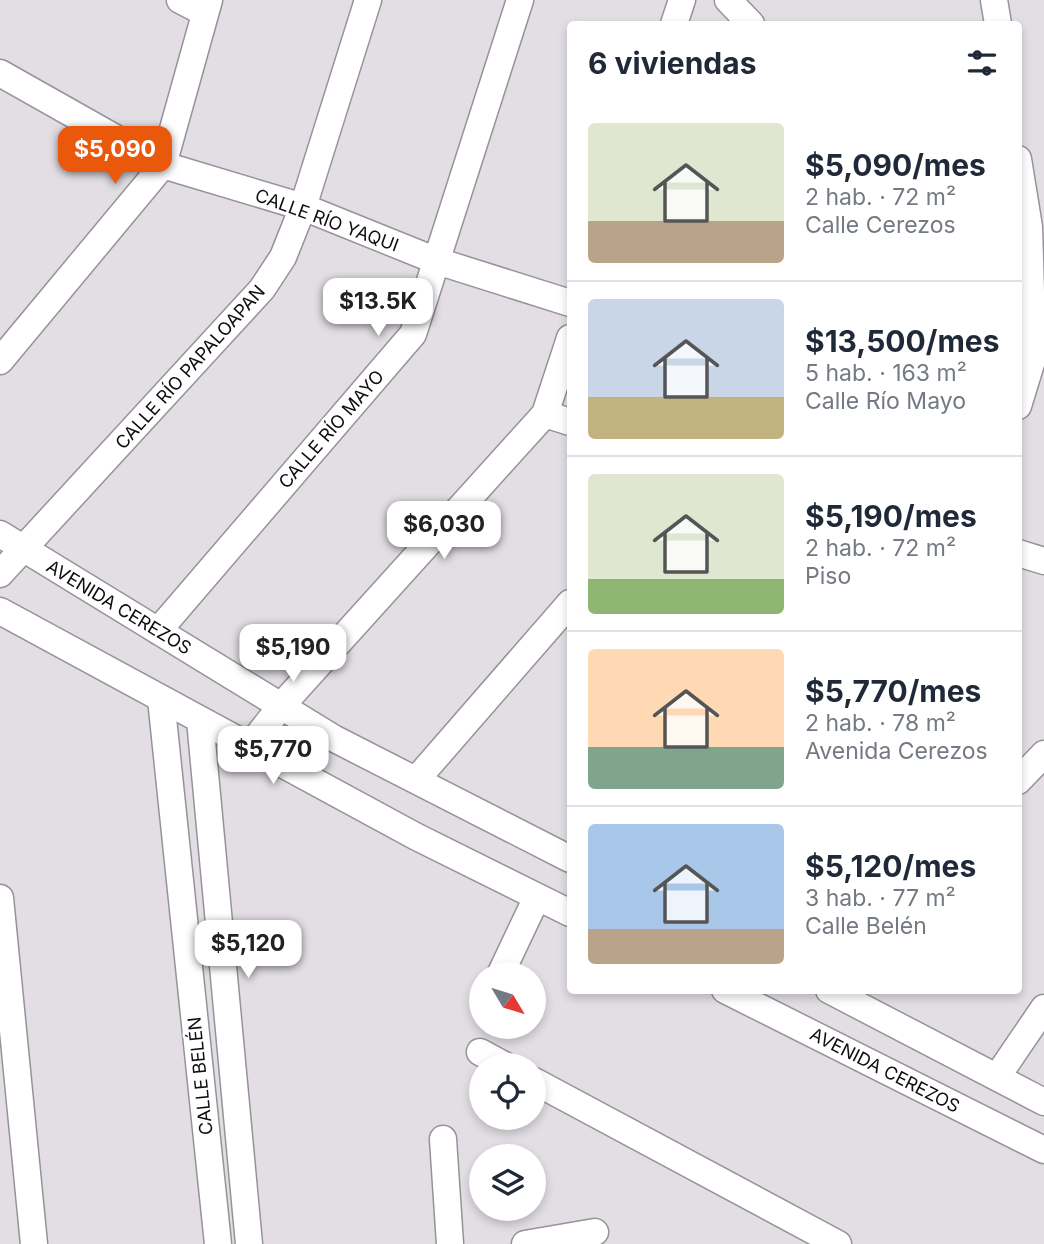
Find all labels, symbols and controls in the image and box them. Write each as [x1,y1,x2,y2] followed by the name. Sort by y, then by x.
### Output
[963,44,1001,82] icon: filters
[588,45,757,81] text: 6 viviendas
[58,127,172,186] pin: $5,090
[74,135,156,163] text: $5,090
[805,147,986,183] text: $5,090/mes
[644,151,728,235] icon: home
[252,183,402,256] street label: CALLE RÍO YAQUI
[805,183,956,211] text: 2 hab. · 72 m²
[805,211,956,239] text: Calle Cerezos
[321,278,435,338] pin: $13.5K
[110,280,269,453] street label: CALLE RÍO PAPALOAPAN
[339,287,417,315] text: $13.5K
[805,323,999,359] text: $13,500/mes
[644,327,728,411] icon: home
[805,359,967,387] text: 5 hab. · 163 m²
[273,365,388,492] street label: CALLE RÍO MAYO
[805,387,966,415] text: Calle Río Mayo
[805,498,977,534] text: $5,190/mes
[387,502,501,561] pin: $6,030
[644,502,728,586] icon: home
[403,510,485,538] text: $6,030
[805,534,956,562] text: 2 hab. · 72 m²
[43,555,195,659] street label: AVENIDA CEREZOS
[805,562,851,590] text: Piso
[236,624,350,684] pin: $5,190
[255,633,331,661] text: $5,190
[805,673,981,709] text: $5,770/mes
[644,677,728,761] icon: home
[805,709,956,737] text: 2 hab. · 78 m²
[216,726,330,786] pin: $5,770
[234,735,312,763] text: $5,770
[805,737,988,765] text: Avenida Cerezos
[805,848,976,884] text: $5,120/mes
[644,852,728,936] icon: home
[805,884,956,912] text: 3 hab. · 77 m²
[805,912,927,940] text: Calle Belén
[191,920,305,980] pin: $5,120
[211,929,285,957] text: $5,120
[469,962,546,1040] north arrow
[469,962,546,1221] map controls
[182,1016,217,1136] street label: CALLE BELÉN
[807,1023,963,1117] street label: AVENIDA CEREZOS
[469,1053,546,1130] button: locate
[469,1144,546,1221] button: layers

